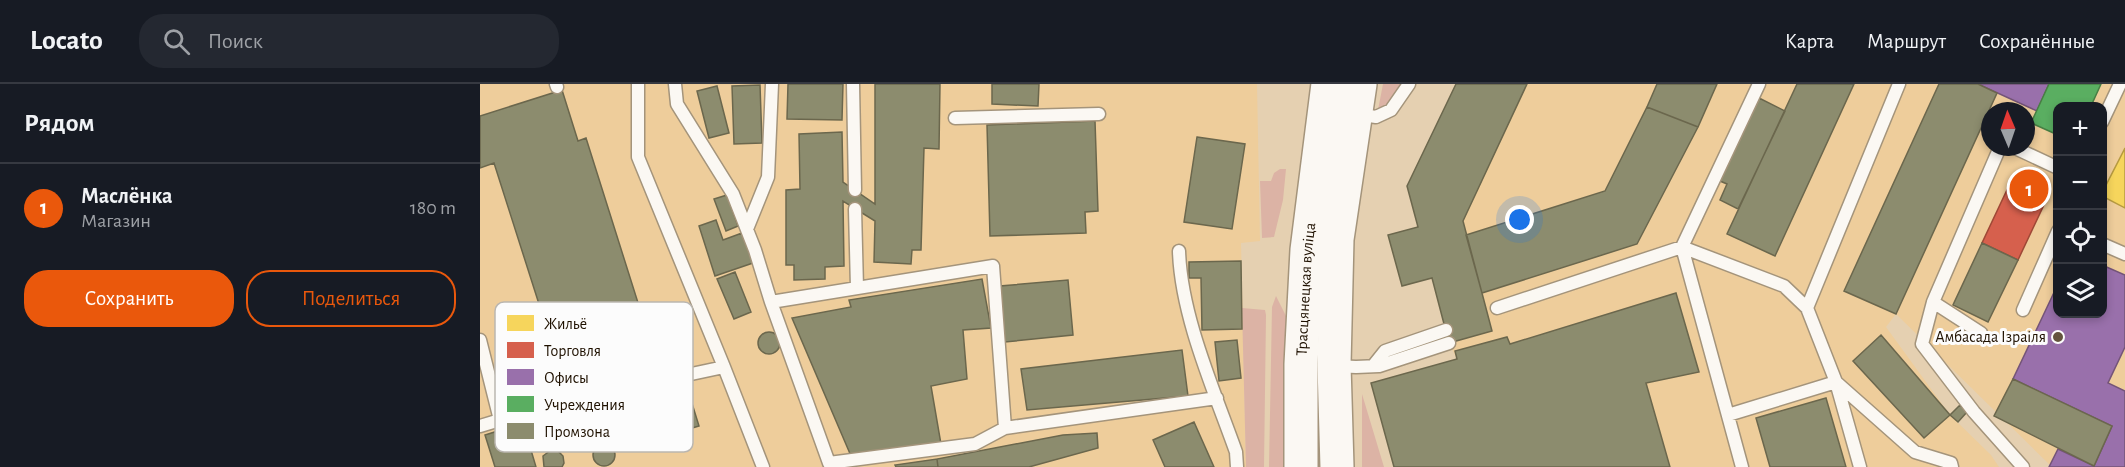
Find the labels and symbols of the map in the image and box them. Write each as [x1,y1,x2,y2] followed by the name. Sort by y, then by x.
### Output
[1981,102,2035,156] north arrow
[2010,166,2048,212] pin: 1
[1505,205,1534,234] your location
[1293,222,1318,356] street label: Трасцянецкая вуліца
[495,302,693,452] legend
[544,316,587,332] text: Жильё
[1935,329,2046,345] place label: Амбасада Ізраіля
[2051,330,2065,344] marker: Амбасада Ізраіля
[544,343,601,359] text: Торговля
[544,370,589,386] text: Офисы
[544,397,625,413] text: Учреждения
[544,424,610,440] text: Промзона

